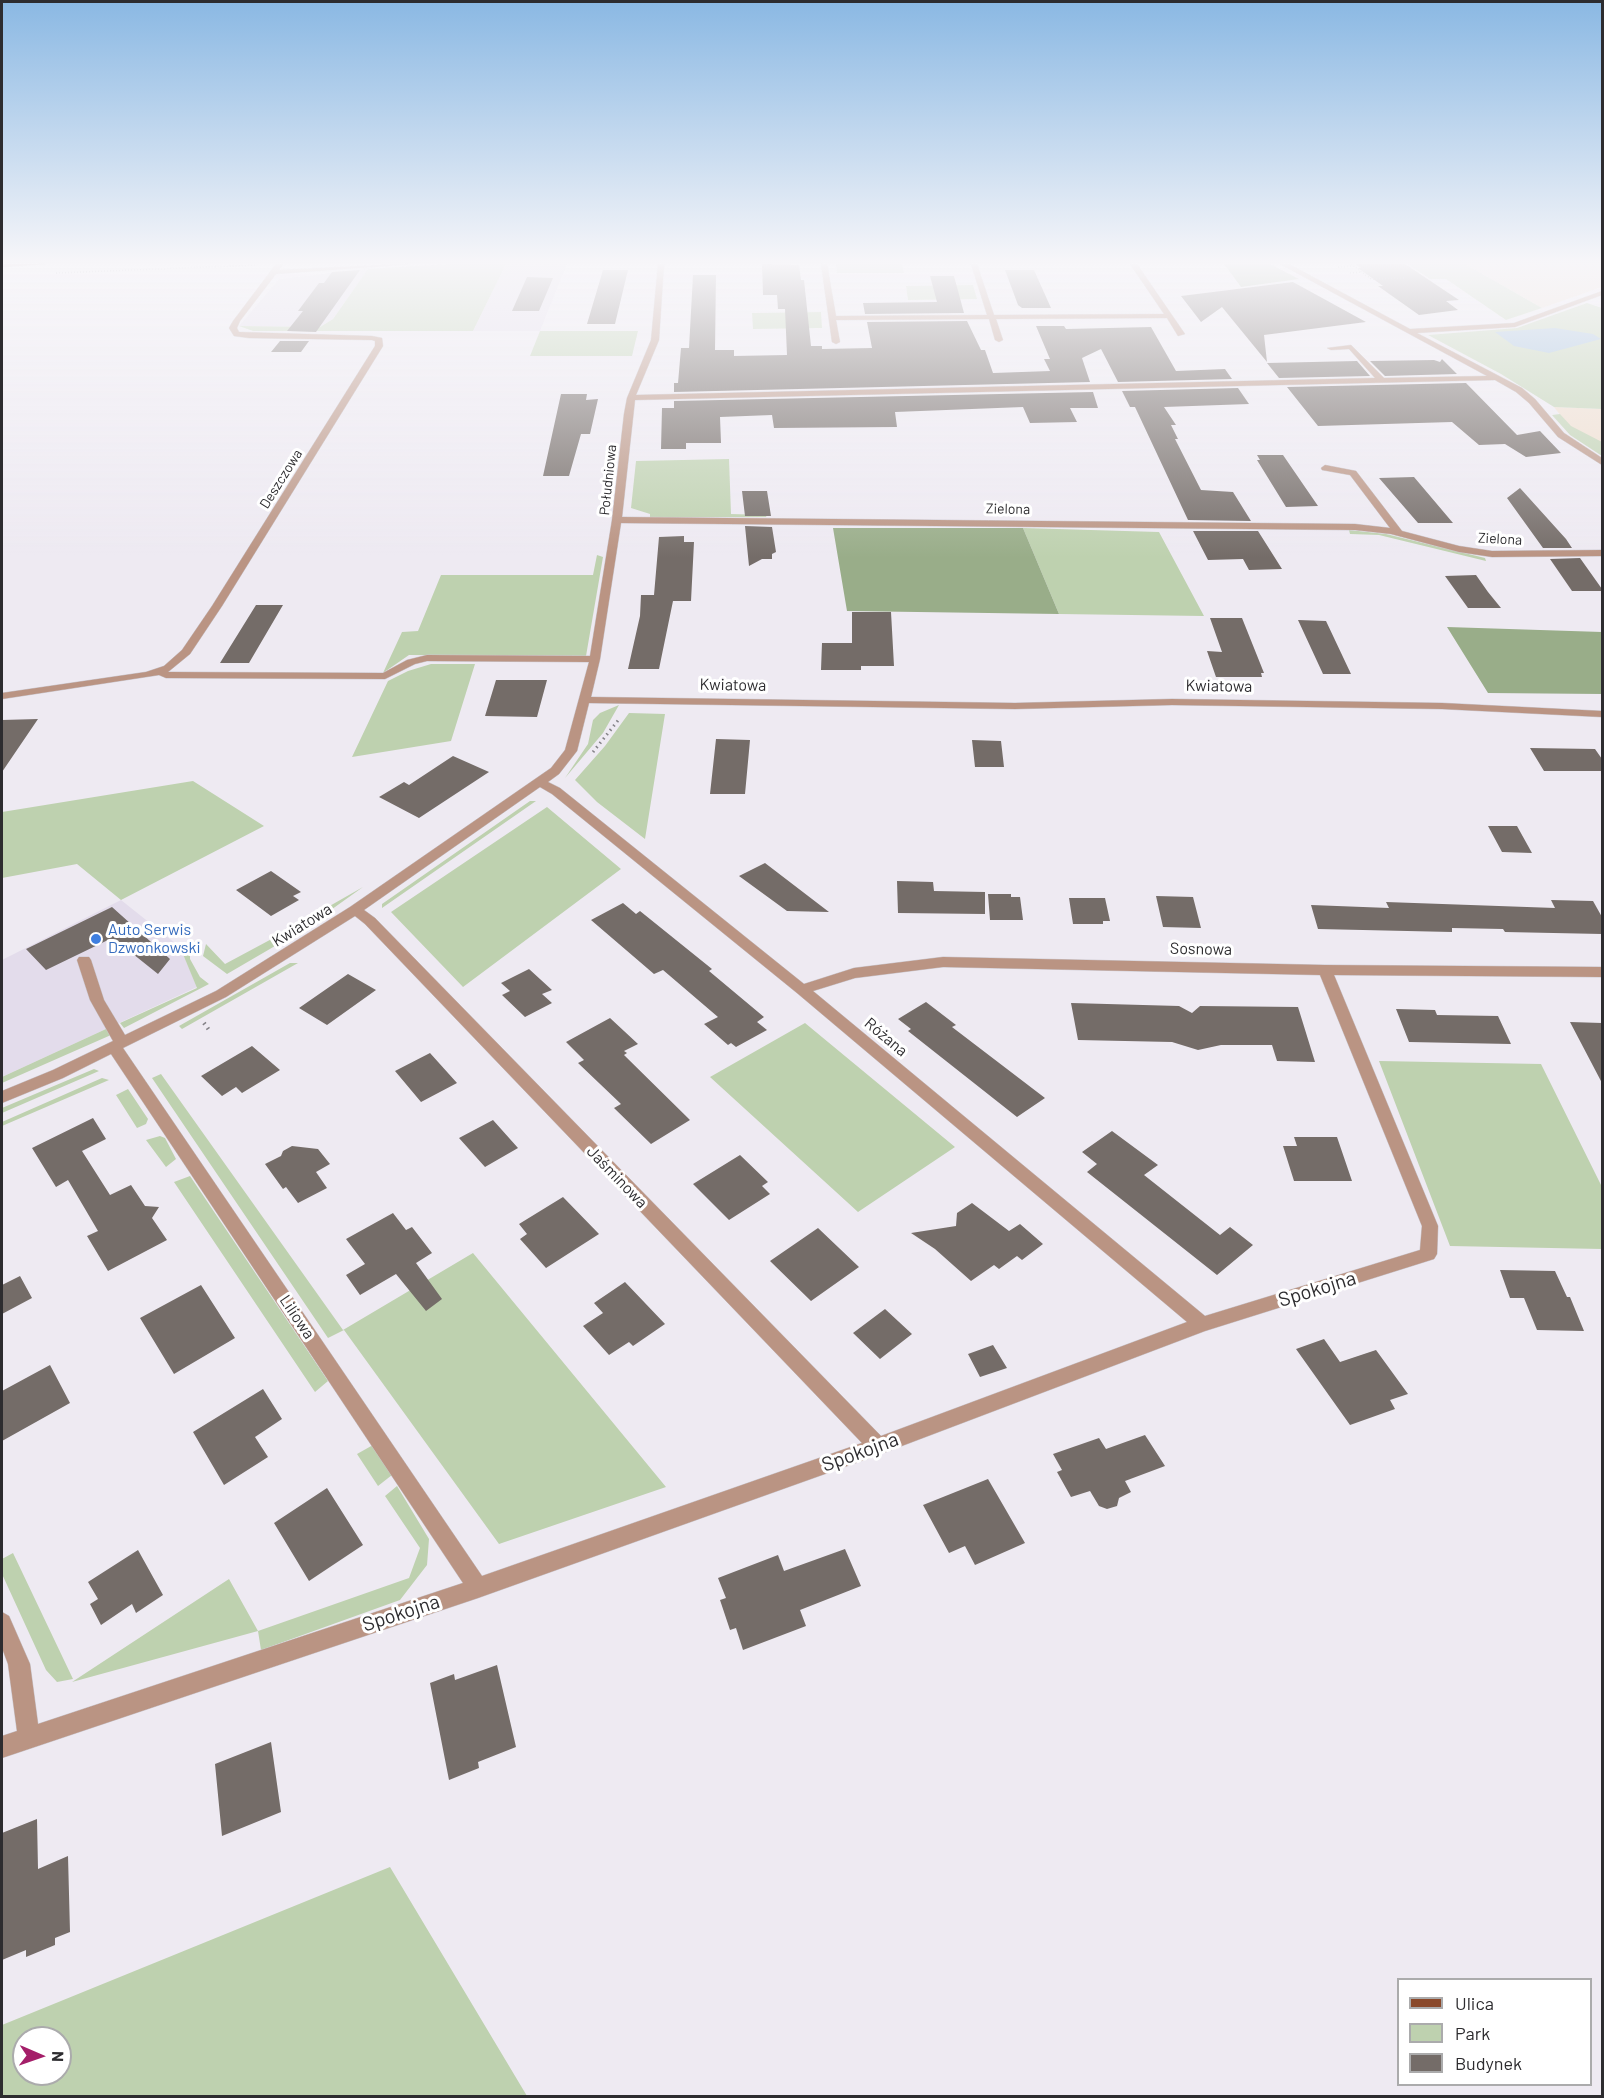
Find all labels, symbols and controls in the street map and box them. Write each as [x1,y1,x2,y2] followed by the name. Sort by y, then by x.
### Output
[596,444,620,516] street label: Południowa
[256,446,306,512] street label: Deszczowa
[986,500,1030,518] street label: Zielona
[1477,529,1523,549] street label: Zielona
[699,675,767,695] street label: Kwiatowa
[1185,676,1253,696] street label: Kwiatowa
[269,899,335,951] street label: Kwiatowa
[108,920,201,958] place label: Auto Serwis Dzwonkowski
[89,932,103,946] marker: Auto Serwis Dzwonkowski
[1170,939,1232,959] street label: Sosnowa
[861,1013,911,1061] street label: Różana
[583,1142,651,1212] street label: Jaśminowa
[1275,1266,1359,1312] street label: Spokojna
[275,1291,319,1343] street label: Liliowa
[818,1427,902,1477] street label: Spokojna
[359,1589,443,1637] street label: Spokojna
[1397,1978,1592,2086] legend
[1455,1992,1494,2014] text: Ulica
[1455,2022,1490,2044] text: Park
[12,2026,72,2086] north arrow
[49,2051,68,2062] text: N
[1455,2052,1522,2074] text: Budynek

